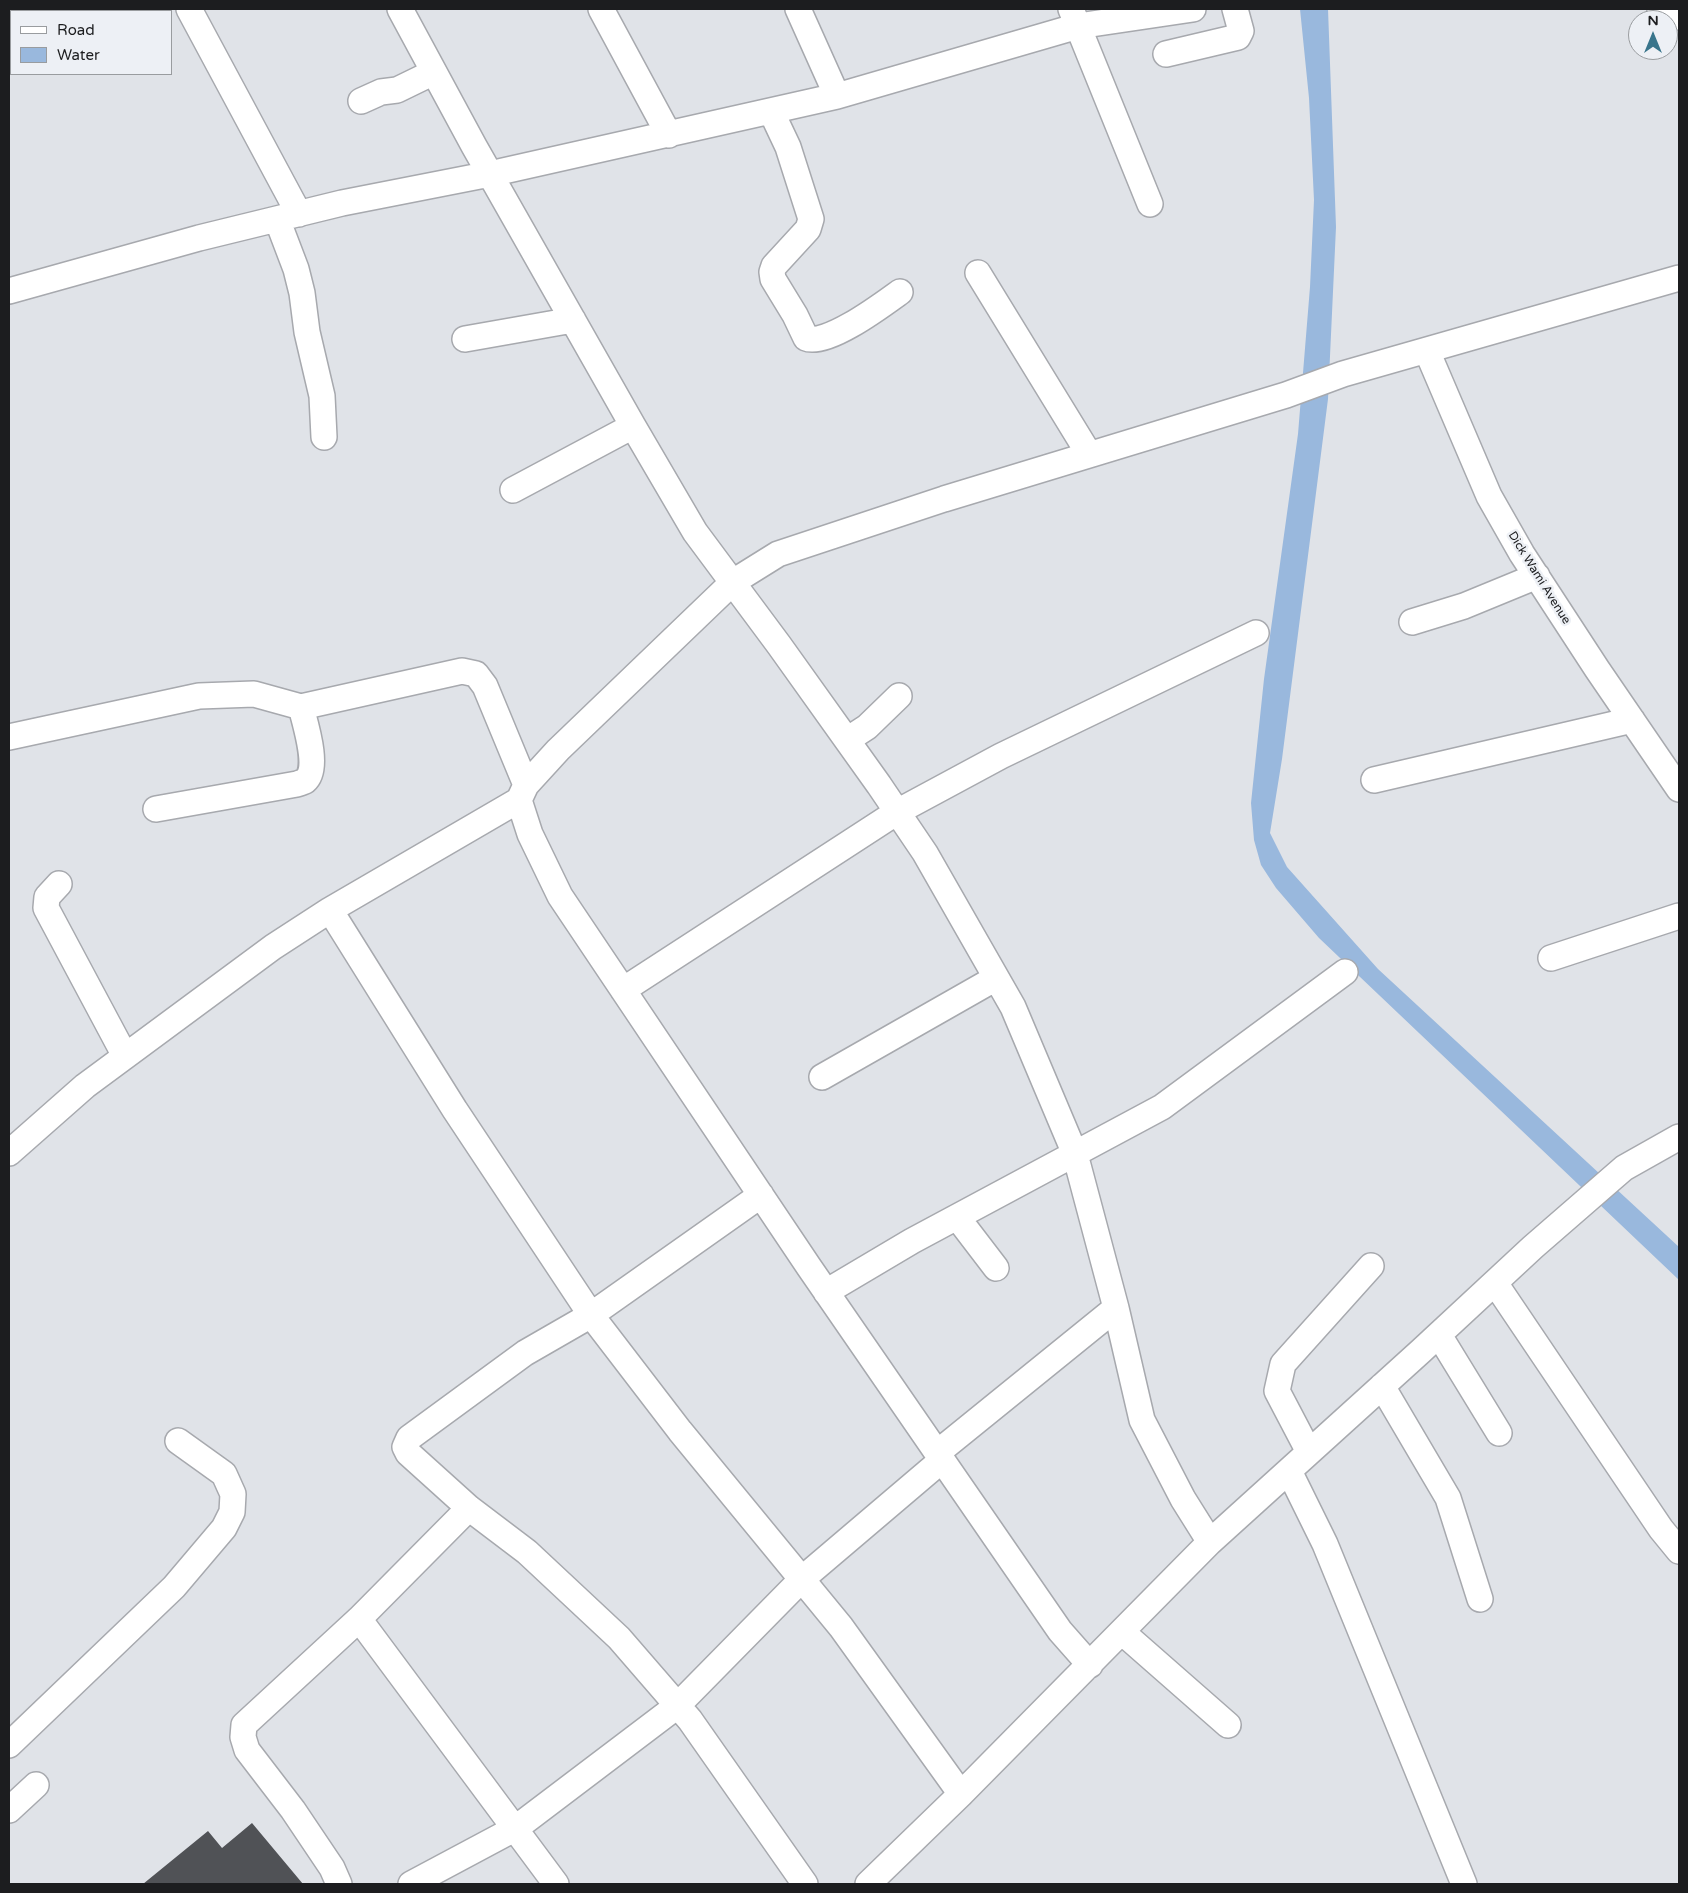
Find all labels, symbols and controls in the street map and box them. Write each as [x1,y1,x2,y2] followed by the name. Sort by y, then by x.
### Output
[10,10,172,75] legend
[1628,10,1678,60] north arrow
[1647,12,1659,29] text: N
[57,21,95,39] text: Road
[57,46,100,64] text: Water
[1505,529,1573,627] street label: Dick Wami Avenue

